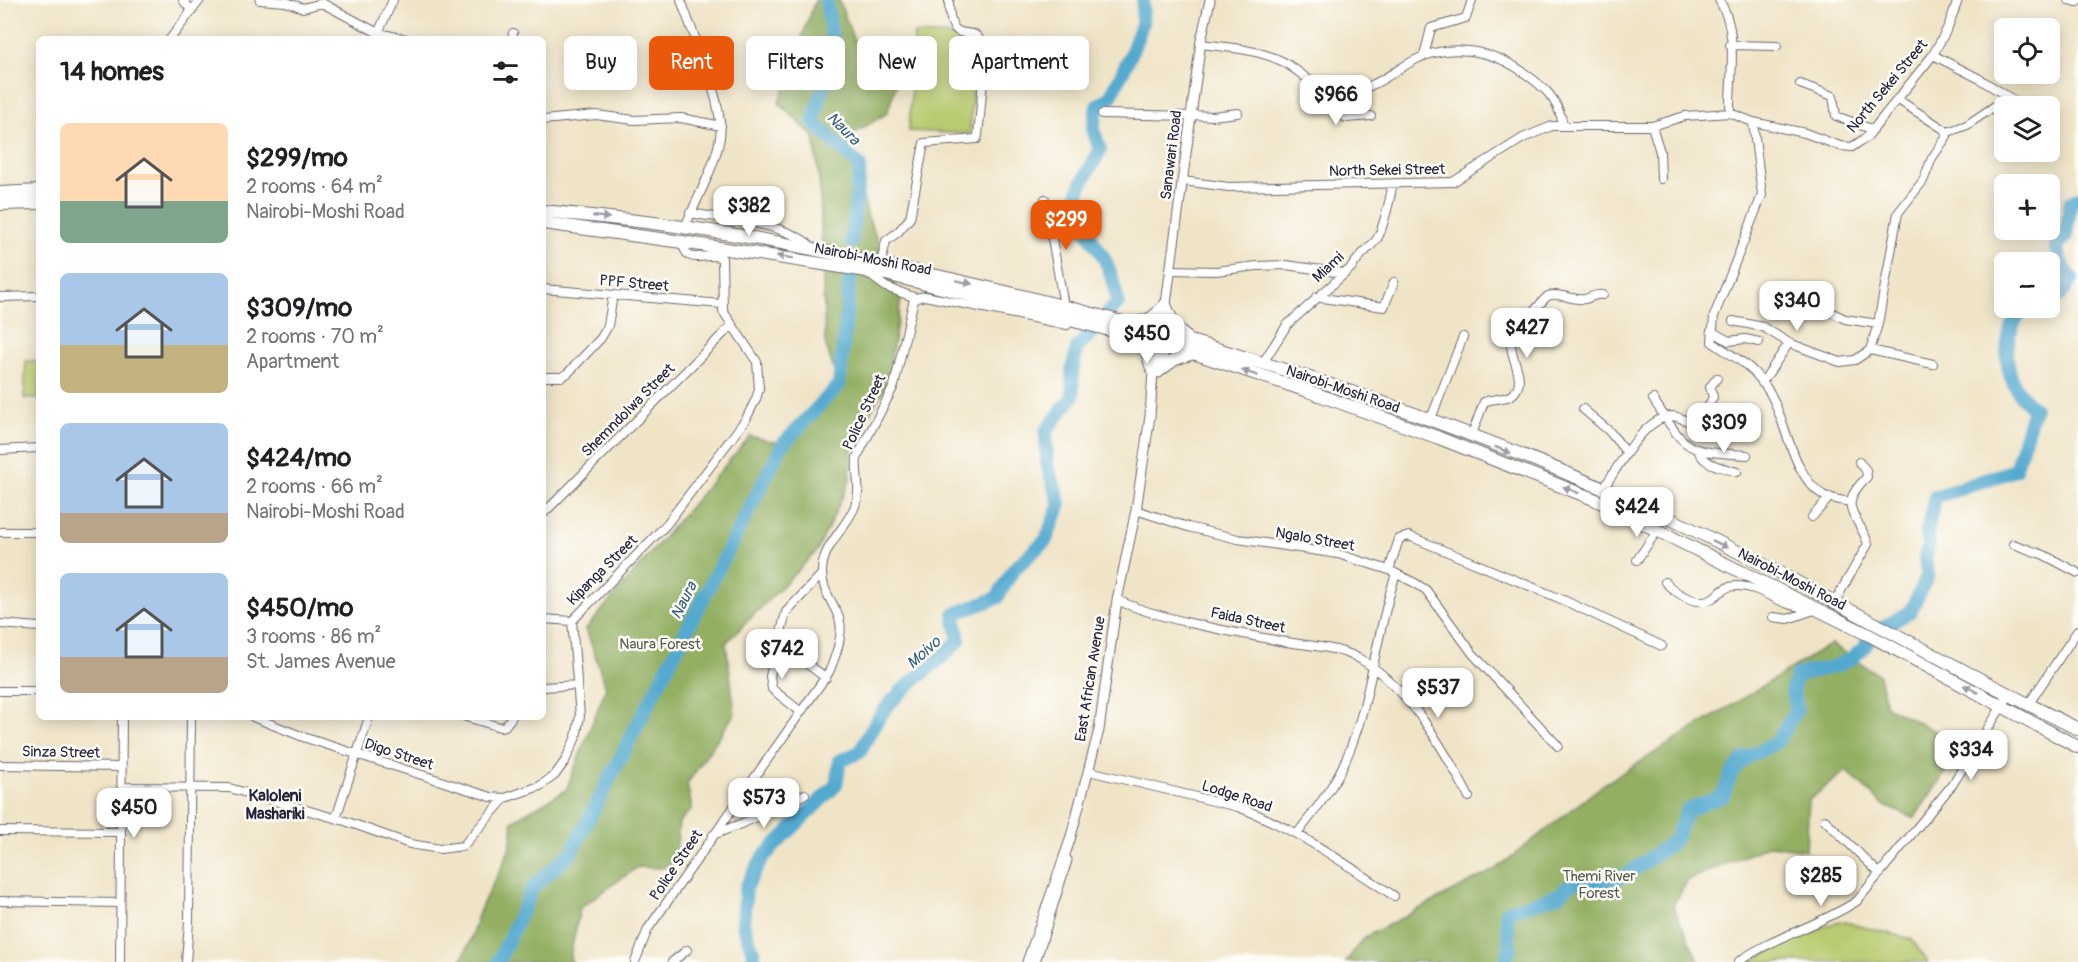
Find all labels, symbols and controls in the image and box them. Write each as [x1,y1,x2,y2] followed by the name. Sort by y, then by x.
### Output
[1994,18,2060,318] map controls
[1994,18,2060,84] button: locate
[1843,35,1933,137] street label: North Sekei Street
[564,36,637,90] chip: Buy
[649,36,734,90] chip: Rent
[746,36,845,90] chip: Filters
[857,36,937,90] chip: New
[949,36,1089,90] chip: Apartment
[60,56,164,88] text: 14 homes
[489,56,522,89] icon: filters
[1300,75,1372,126] pin: $966
[1314,82,1358,107] text: $966
[1994,96,2060,162] button: layers
[822,108,865,151] water label: Naura
[1157,109,1186,201] street label: Sanawari Road
[246,142,348,174] text: $299/mo
[108,147,180,219] icon: home
[1329,160,1446,181] street label: North Sekei Street
[246,174,383,199] text: 2 rooms · 64 m²
[1994,174,2060,240] button: +
[713,186,785,237] pin: $382
[727,193,771,218] text: $382
[246,199,405,224] text: Nairobi-Moshi Road
[1030,200,1102,251] pin: $299
[1045,207,1087,232] text: $299
[592,213,611,222] one-way arrow
[813,239,933,280] street label: Nairobi-Moshi Road
[1309,248,1348,287] street label: Miami
[1994,252,2060,318] button: −
[775,253,794,262] one-way arrow
[598,271,670,296] street label: PPF Street
[954,278,973,287] one-way arrow
[1761,281,1833,332] pin: $340
[1773,288,1821,313] text: $340
[246,292,352,324] text: $309/mo
[108,297,180,369] icon: home
[1491,308,1563,359] pin: $427
[1111,314,1183,365] pin: $450
[1505,315,1549,340] text: $427
[1124,321,1170,346] text: $450
[246,324,384,349] text: 2 rooms · 70 m²
[246,349,339,374] text: Apartment
[578,359,680,461] street label: Shemndolwa Street
[1283,361,1402,418] street label: Nairobi-Moshi Road
[1241,367,1259,377] one-way arrow
[839,370,891,453] street label: Police Street
[1688,403,1760,454] pin: $309
[1701,410,1747,435] text: $309
[246,442,351,474] text: $424/mo
[1494,446,1512,455] one-way arrow
[108,447,180,519] icon: home
[246,474,383,499] text: 2 rooms · 66 m²
[1562,485,1580,494] one-way arrow
[1601,487,1673,538] pin: $424
[1614,494,1660,519] text: $424
[246,499,405,524] text: Nairobi-Moshi Road
[1274,523,1357,556] street label: Ngalo Street
[563,530,642,610] street label: Kipanga Street
[1712,539,1729,548] one-way arrow
[1734,544,1849,615] street label: Nairobi-Moshi Road
[666,577,702,622] water label: Naura
[246,592,353,624] text: $450/mo
[108,597,180,669] icon: home
[1209,603,1288,638] street label: Faida Street
[1071,614,1110,743] street label: East African Avenue
[246,624,381,649] text: 3 rooms · 86 m²
[746,629,818,680] pin: $742
[902,631,946,673] water label: Moivo
[619,635,702,654] park label: Naura Forest
[760,636,804,661] text: $742
[246,649,396,674] text: St. James Avenue
[1402,668,1474,719] pin: $537
[1416,675,1460,700] text: $537
[1962,684,1979,694] one-way arrow
[1935,730,2007,781] pin: $334
[362,734,437,775] street label: Digo Street
[1949,737,1993,762] text: $334
[22,742,101,763] street label: Sinza Street
[1199,776,1275,817] street label: Lodge Road
[728,778,800,829] pin: $573
[742,785,786,810] text: $573
[245,786,305,824] district label: Kaloleni Mashariki
[98,788,170,839] pin: $450
[111,795,157,820] text: $450
[646,825,708,904] street label: Police Street
[1785,856,1857,907] pin: $285
[1800,863,1842,888] text: $285
[1562,867,1636,903] park label: Themi River Forest

